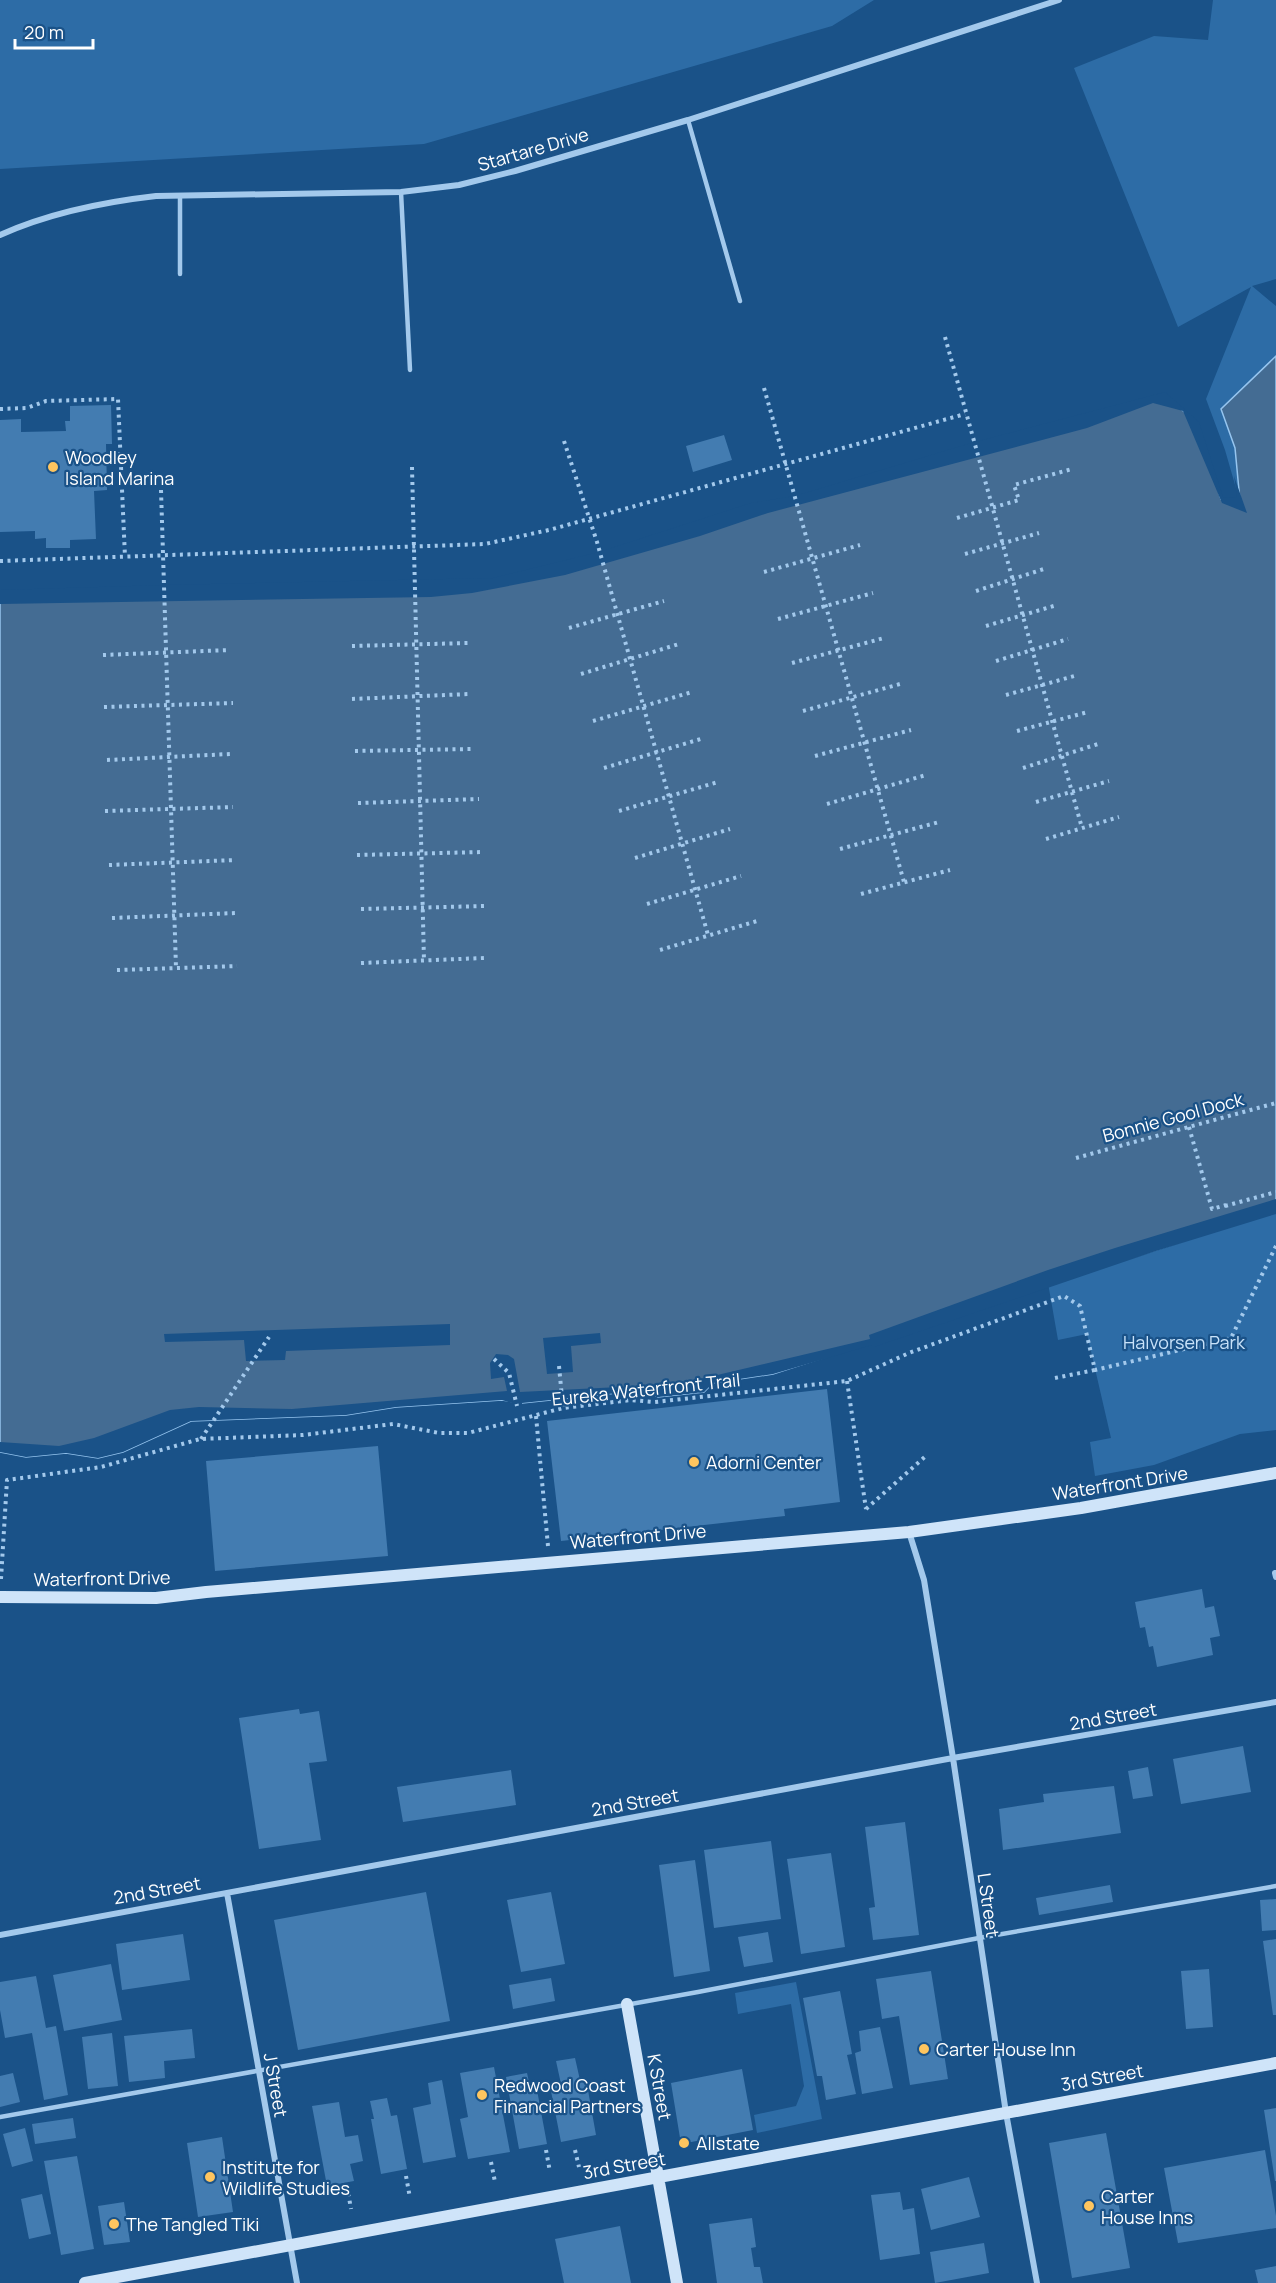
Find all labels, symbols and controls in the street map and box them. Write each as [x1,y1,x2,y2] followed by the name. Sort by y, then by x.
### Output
[15,12,93,50] scale bar
[24,20,64,44] text: 20 m
[475,122,591,176] street label: Startare Drive
[65,445,174,490] place label: Woodley Island Marina
[46,460,60,474] marker: Woodley Island Marina
[1100,1086,1247,1147] street label: Bonnie Gool Dock
[1123,1330,1246,1354] park label: Halvorsen Park
[551,1367,741,1411] street label: Eureka Waterfront Trail
[706,1450,822,1474] place label: Adorni Center
[687,1455,701,1469] marker: Adorni Center
[1051,1460,1189,1506] street label: Waterfront Drive
[569,1518,707,1554] street label: Waterfront Drive
[33,1565,171,1591] street label: Waterfront Drive
[1068,1697,1158,1735] street label: 2nd Street
[590,1783,680,1821] street label: 2nd Street
[112,1871,202,1909] street label: 2nd Street
[973,1871,1005,1939] street label: L Street
[936,2037,1076,2061] place label: Carter House Inn
[917,2042,931,2056] marker: Carter House Inn
[259,2051,293,2119] street label: J Street
[642,2052,678,2122] street label: K Street
[1059,2058,1145,2096] street label: 3rd Street
[494,2073,641,2118] place label: Redwood Coast Financial Partners
[475,2088,489,2102] marker: Redwood Coast Financial Partners
[696,2131,760,2155] place label: Allstate
[677,2136,691,2150] marker: Allstate
[581,2146,667,2184] street label: 3rd Street
[222,2155,350,2200] place label: Institute for Wildlife Studies
[203,2170,217,2184] marker: Institute for Wildlife Studies
[1101,2184,1193,2229] place label: Carter House Inns
[1082,2199,1096,2213] marker: Carter House Inns
[126,2212,259,2236] place label: The Tangled Tiki
[107,2217,121,2231] marker: The Tangled Tiki

